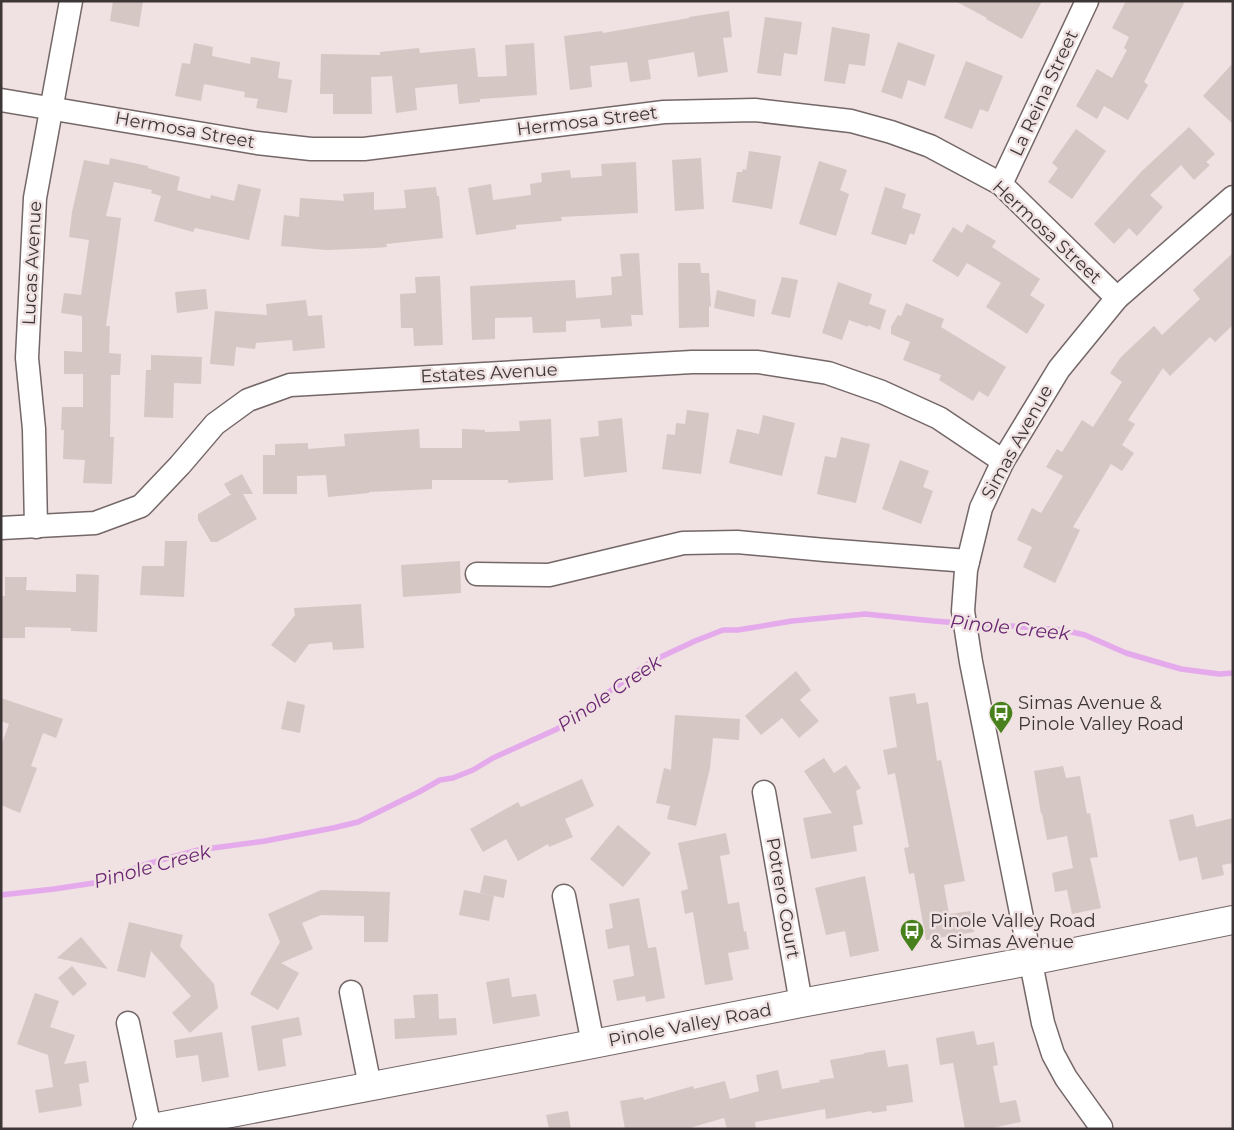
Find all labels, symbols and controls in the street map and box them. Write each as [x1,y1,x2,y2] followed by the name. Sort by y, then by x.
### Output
[1005,26,1083,160] street label: La Reina Street
[515,101,659,141] street label: Hermosa Street
[113,107,257,153] street label: Hermosa Street
[988,176,1106,288] street label: Hermosa Street
[18,200,46,326] street label: Lucas Avenue
[420,358,558,388] street label: Estates Avenue
[977,381,1057,503] street label: Simas Avenue
[949,610,1072,645] water label: Pinole Creek
[553,650,666,737] water label: Pinole Creek
[1018,692,1184,735] place label: Simas Avenue & Pinole Valley Road
[988,700,1014,734] bus stop icon: Simas Avenue & Pinole Valley Road
[762,836,804,960] street label: Potrero Court
[91,840,214,893] water label: Pinole Creek
[930,910,1096,953] place label: Pinole Valley Road & Simas Avenue
[899,918,925,952] bus stop icon: Pinole Valley Road & Simas Avenue
[607,998,773,1052] street label: Pinole Valley Road

